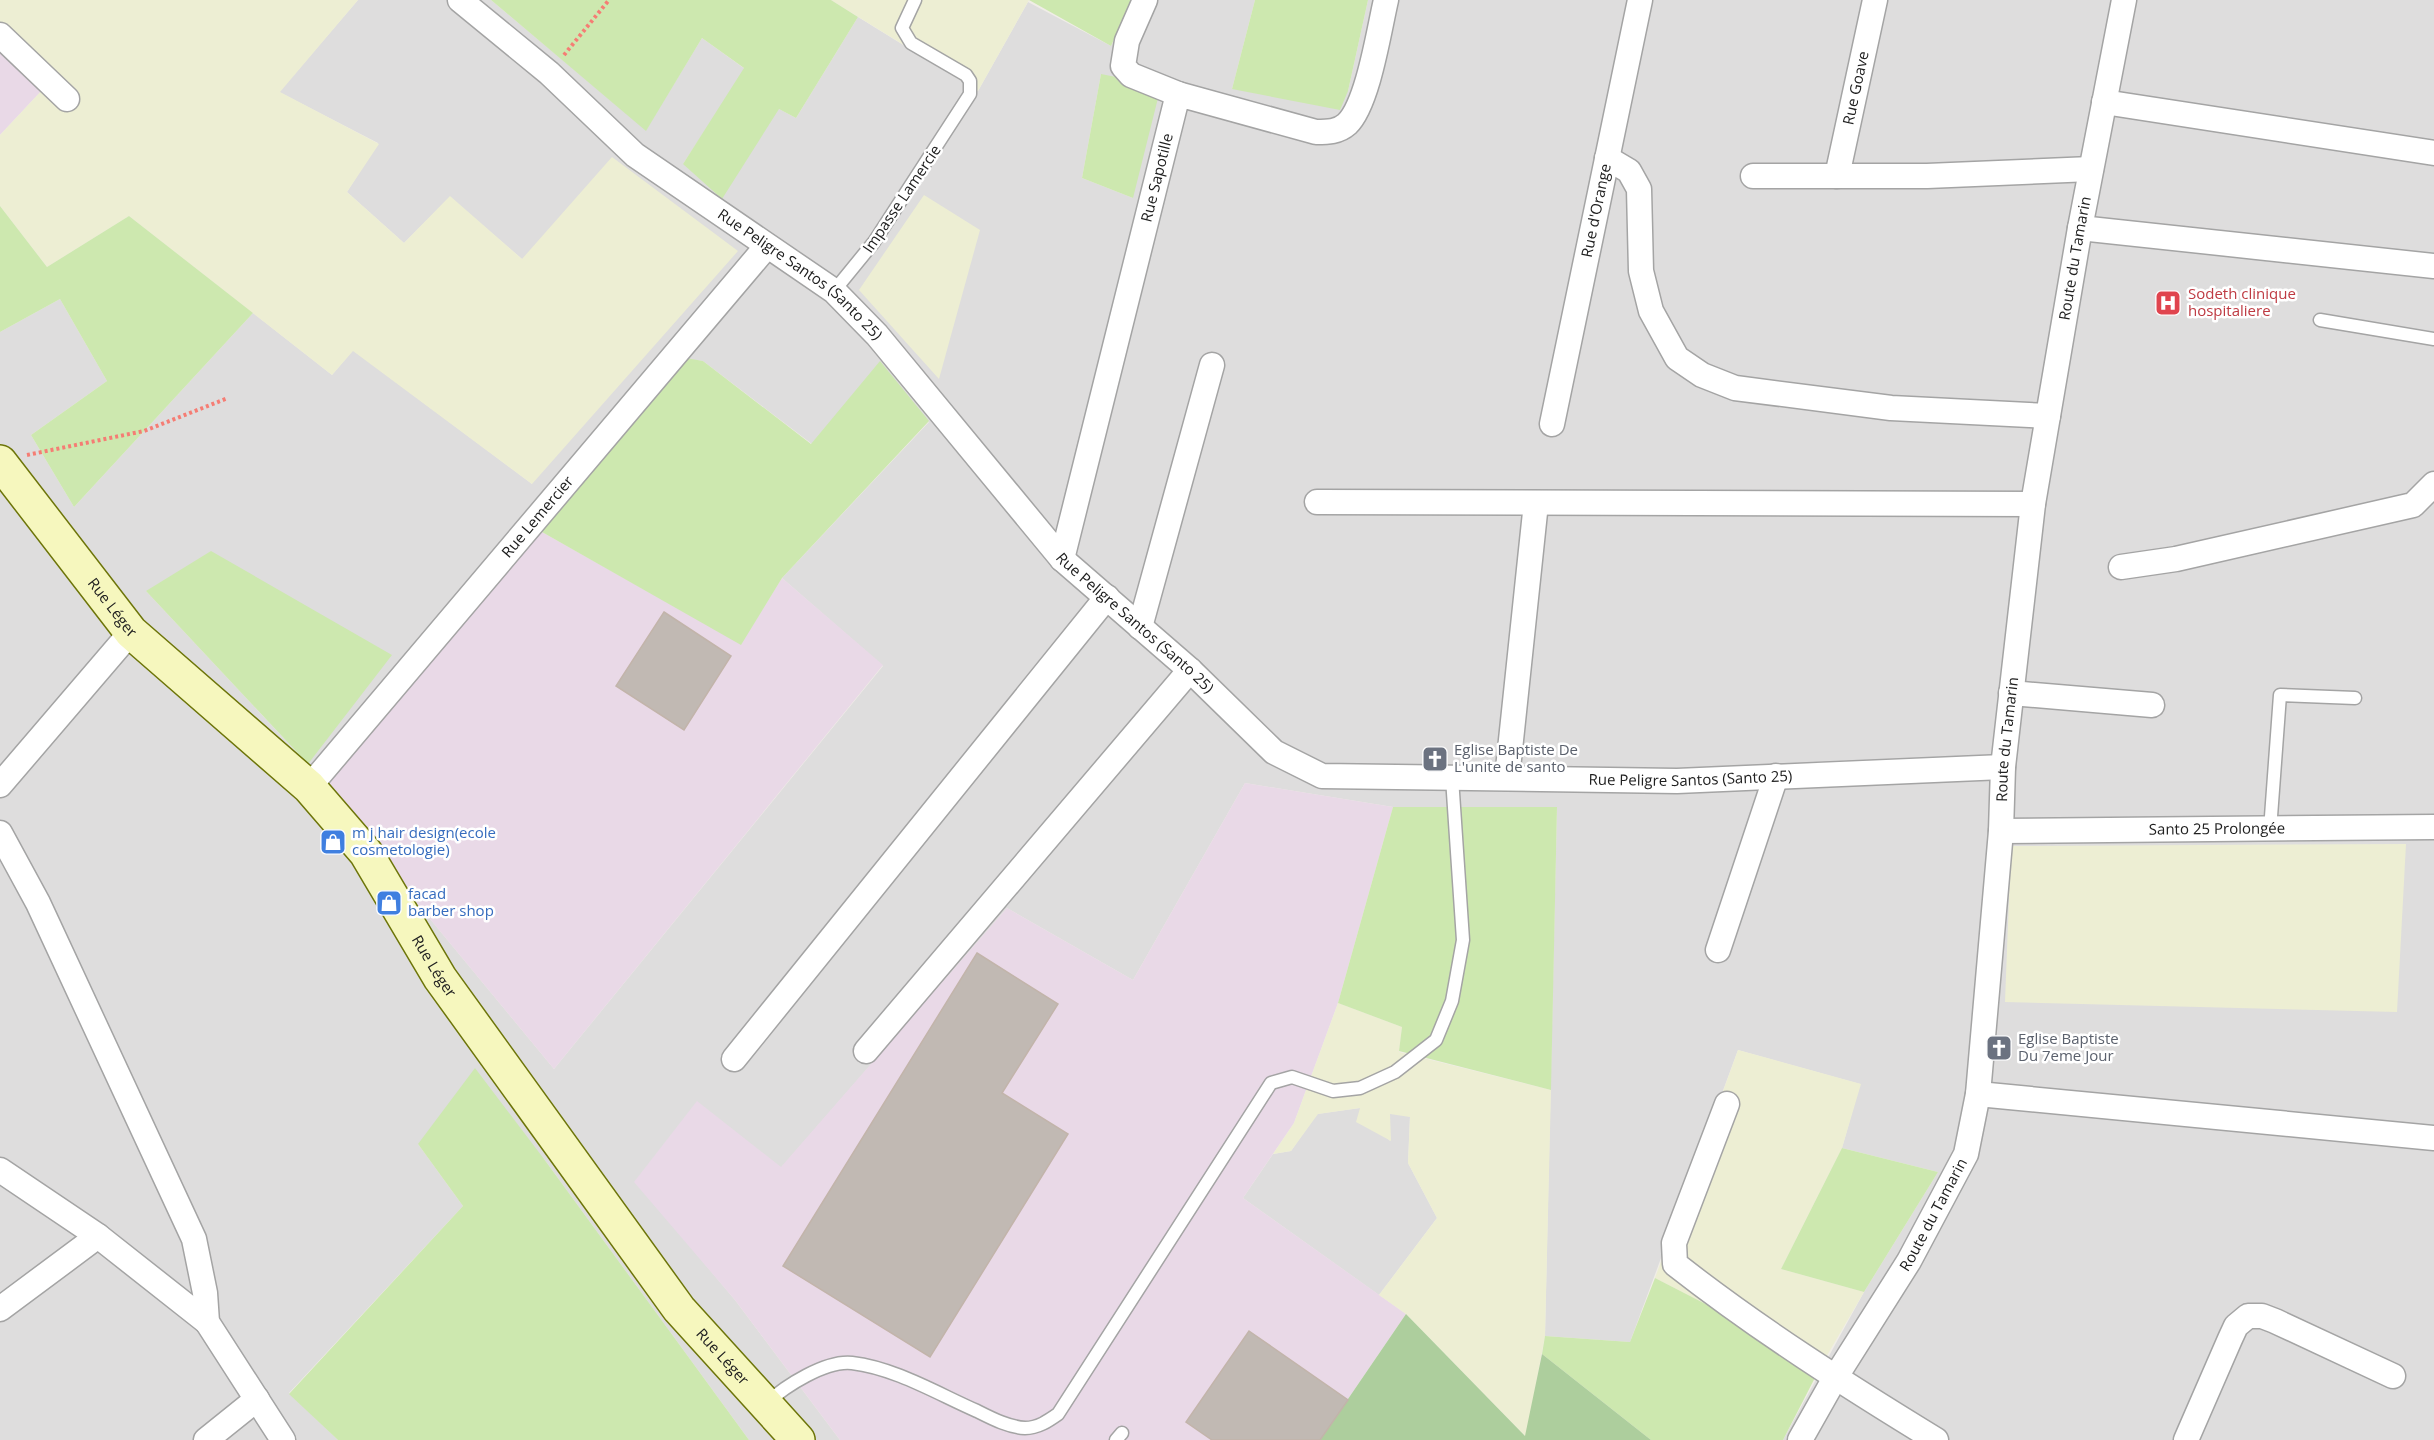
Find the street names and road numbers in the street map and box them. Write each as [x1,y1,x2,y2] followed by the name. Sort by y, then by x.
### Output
[1837,49,1873,127] street label: Rue Goave
[1135,131,1177,224] street label: Rue Sapotille
[858,141,945,256] street label: Impasse Lamercie
[1576,162,1615,259] street label: Rue d'Orange
[2053,195,2095,322] street label: Route du Tamarin
[714,204,888,343] street label: Rue Peligre Santos (Santo 25)
[497,471,577,561] street label: Rue Lemercier
[1052,548,1219,697] street label: Rue Peligre Santos (Santo 25)
[84,573,141,642] street label: Rue Léger
[1991,676,2022,802] street label: Route du Tamarin
[1588,765,1793,790] street label: Rue Peligre Santos (Santo 25)
[2149,817,2285,839] street label: Santo 25 Prolongée
[408,931,462,1001] street label: Rue Léger
[1894,1154,1971,1275] street label: Route du Tamarin
[692,1324,754,1389] street label: Rue Léger

